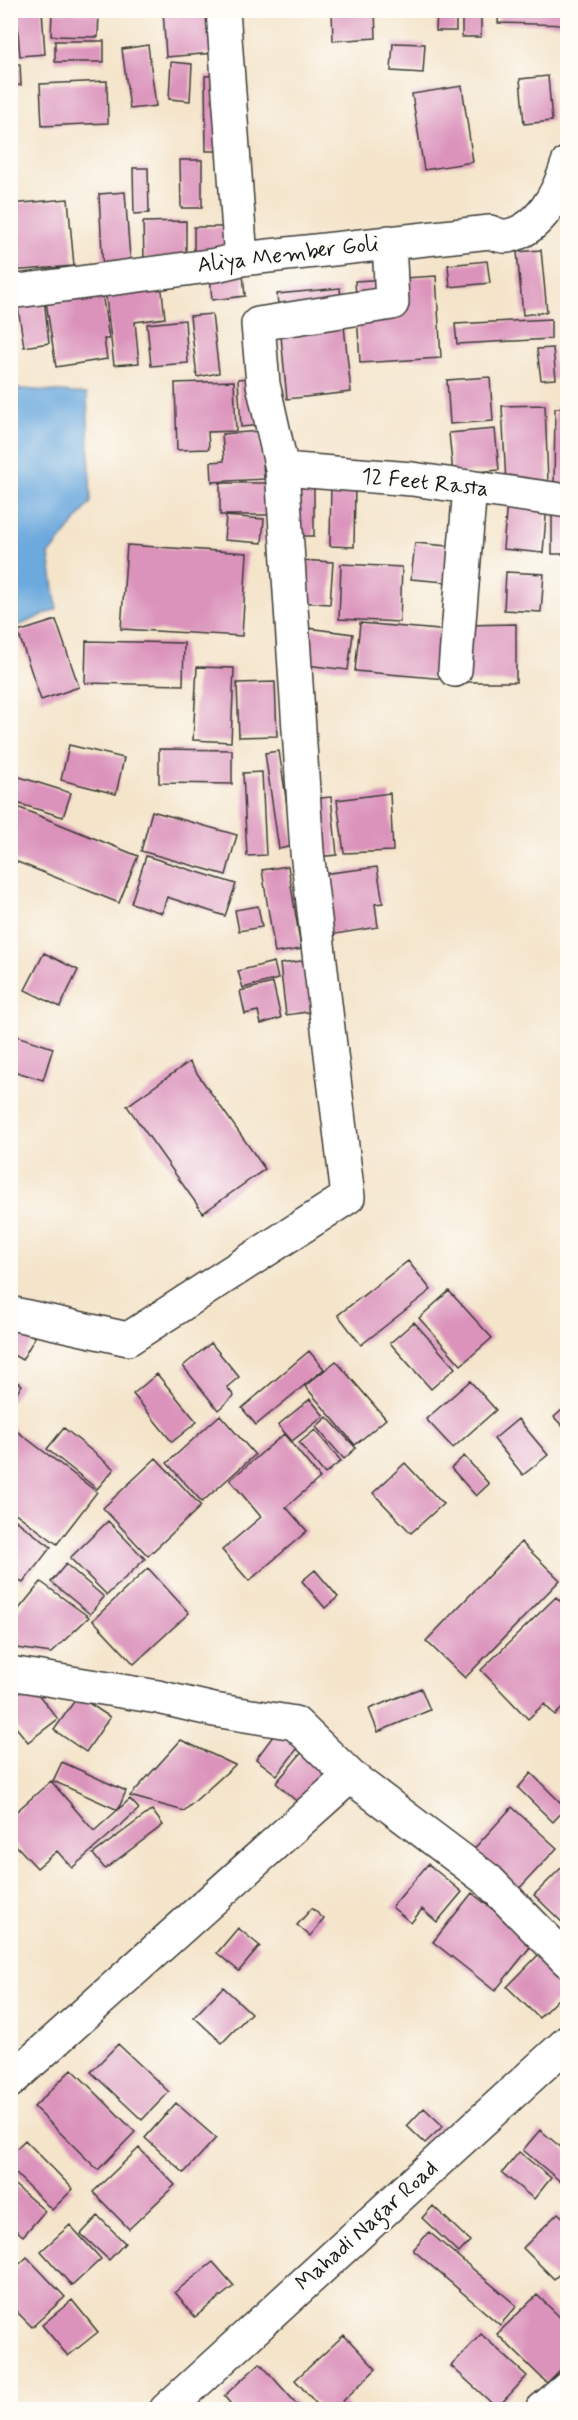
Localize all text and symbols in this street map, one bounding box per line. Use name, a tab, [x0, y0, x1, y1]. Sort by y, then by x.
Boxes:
street label: Aliya Member Goli	[196, 230, 380, 280]
street label: 12 Feet Rasta	[360, 462, 490, 504]
street label: Mahadi Nagar Road	[290, 2155, 446, 2300]

